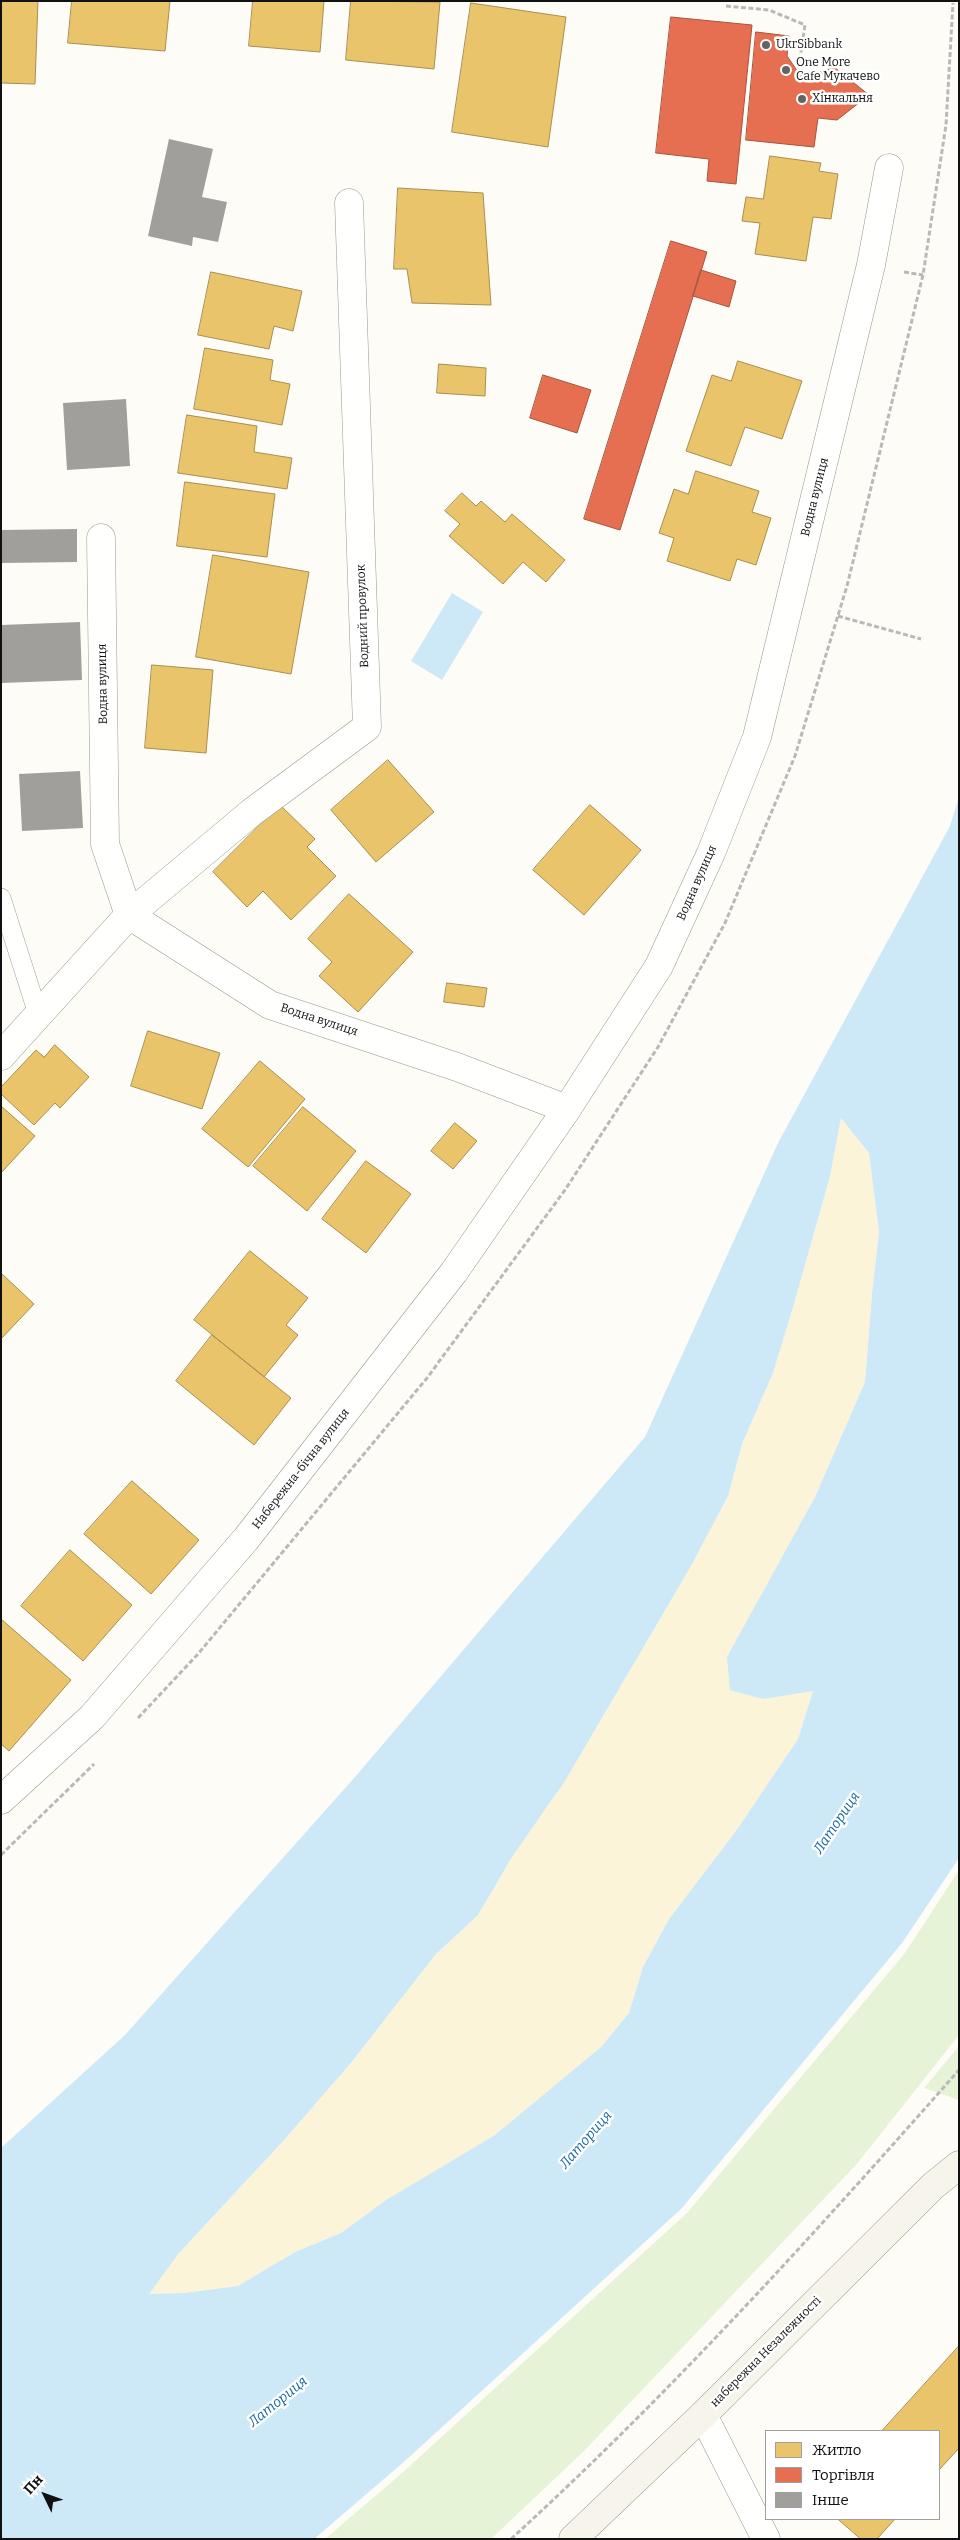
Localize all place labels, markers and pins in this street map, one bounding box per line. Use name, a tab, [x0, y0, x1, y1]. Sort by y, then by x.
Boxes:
place label: UkrSibbank	[776, 38, 842, 52]
marker: UkrSibbank	[760, 39, 772, 51]
place label: One More Cafe Мукачево	[796, 56, 880, 84]
marker: One More Cafe Мукачево	[780, 64, 792, 76]
place label: Хінкальня	[812, 92, 873, 106]
marker: Хінкальня	[796, 93, 808, 105]

